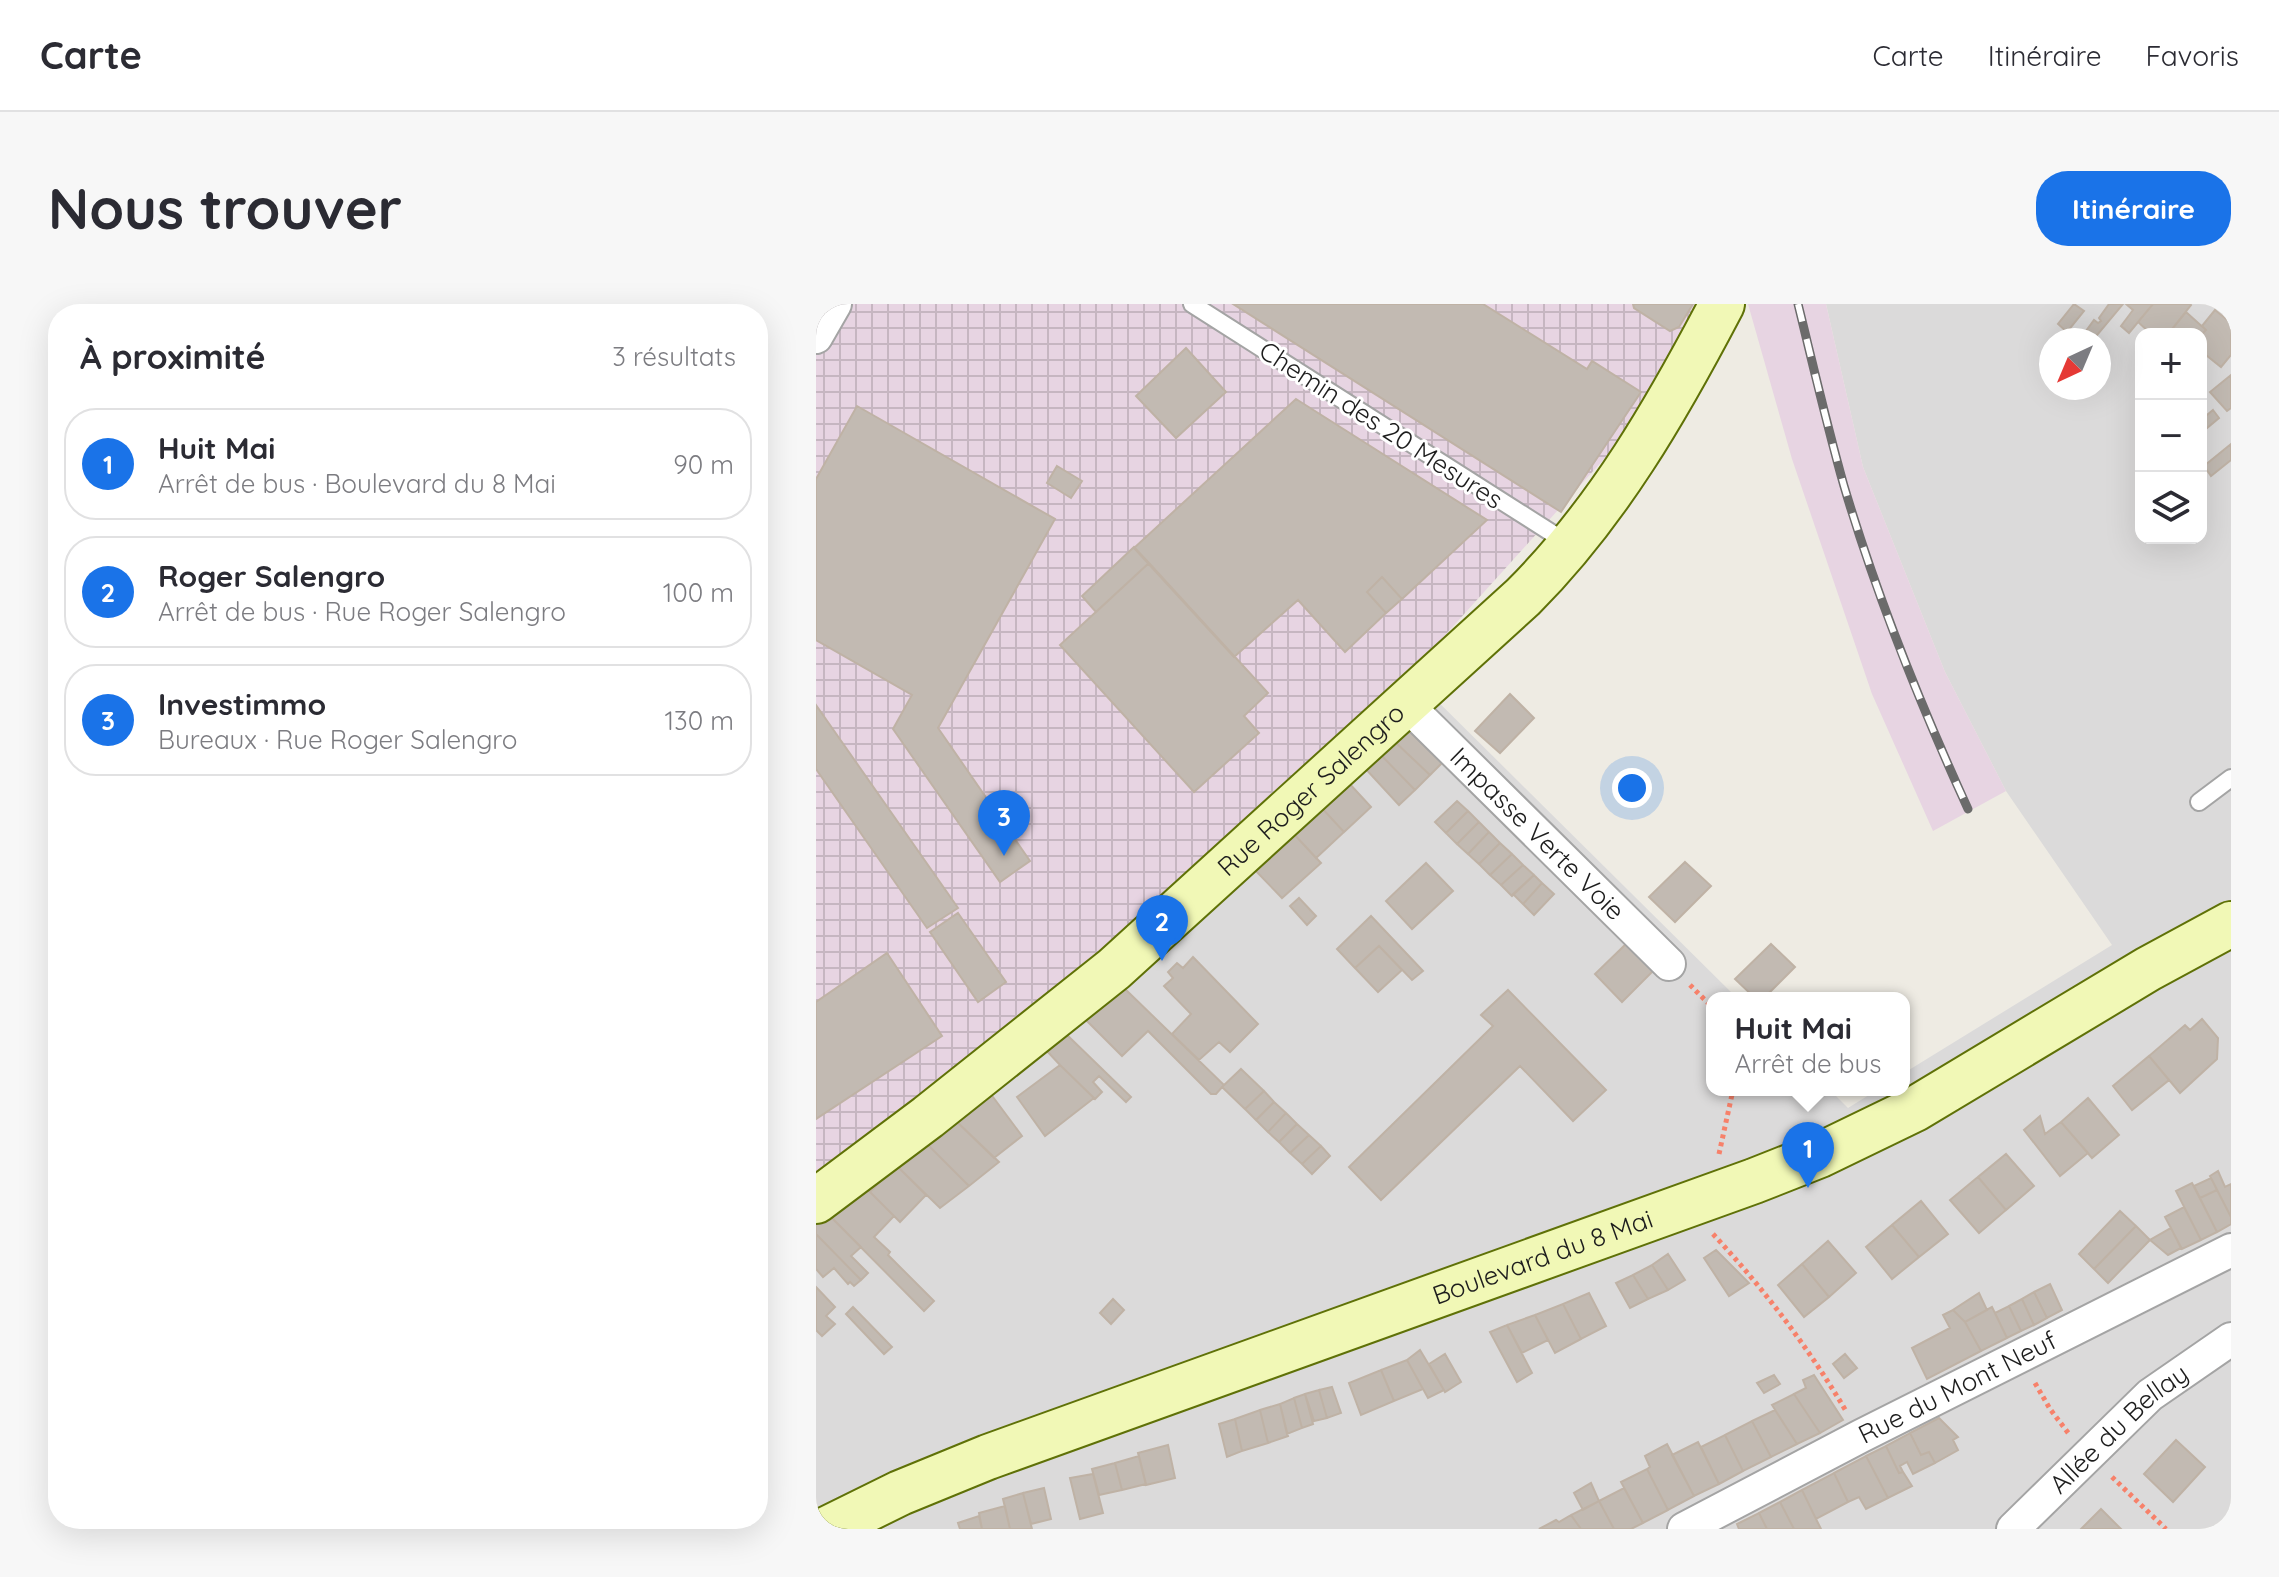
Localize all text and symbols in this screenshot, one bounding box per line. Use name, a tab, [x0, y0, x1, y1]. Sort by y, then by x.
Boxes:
text: Carte	[40, 31, 142, 79]
text: Carte	[1872, 38, 1944, 73]
text: Itinéraire	[1988, 38, 2102, 73]
text: Favoris	[2146, 38, 2239, 73]
button: Itinéraire	[2036, 171, 2231, 246]
text: Nous trouver	[48, 173, 402, 243]
north arrow	[2039, 328, 2111, 400]
map controls	[2135, 328, 2207, 544]
button: +	[2135, 328, 2207, 400]
street label: Chemin des 20 Mesures	[1253, 333, 1509, 516]
text: À proximité	[80, 335, 266, 378]
text: 3 résultats	[612, 340, 736, 373]
button: −	[2135, 400, 2207, 472]
text: Huit Mai	[158, 429, 275, 467]
text: 1	[103, 448, 113, 481]
text: 90 m	[673, 448, 734, 481]
text: Arrêt de bus · Boulevard du 8 Mai	[158, 467, 556, 500]
button: layers	[2135, 472, 2207, 544]
text: Roger Salengro	[158, 557, 385, 595]
text: 2	[101, 576, 115, 609]
text: 100 m	[663, 576, 734, 609]
text: Arrêt de bus · Rue Roger Salengro	[158, 595, 566, 628]
text: Investimmo	[158, 685, 326, 723]
street label: Rue Roger Salengro	[1210, 696, 1411, 883]
text: 3	[101, 704, 115, 737]
text: 130 m	[664, 704, 734, 737]
text: Bureaux · Rue Roger Salengro	[158, 723, 518, 756]
street label: Impasse Verte Voie	[1443, 740, 1632, 927]
your location	[1612, 768, 1652, 808]
pin: 3	[978, 790, 1030, 856]
pin: 2	[1136, 895, 1188, 961]
popup	[1706, 992, 1910, 1096]
text: Huit Mai	[1734, 1009, 1852, 1047]
text: Arrêt de bus	[1734, 1047, 1882, 1080]
pin: 1	[1782, 1122, 1834, 1188]
street label: Boulevard du 8 Mai	[1428, 1202, 1657, 1311]
street label: Rue du Mont Neuf	[1853, 1323, 2062, 1451]
street label: Allée du Bellay	[2042, 1357, 2194, 1500]

